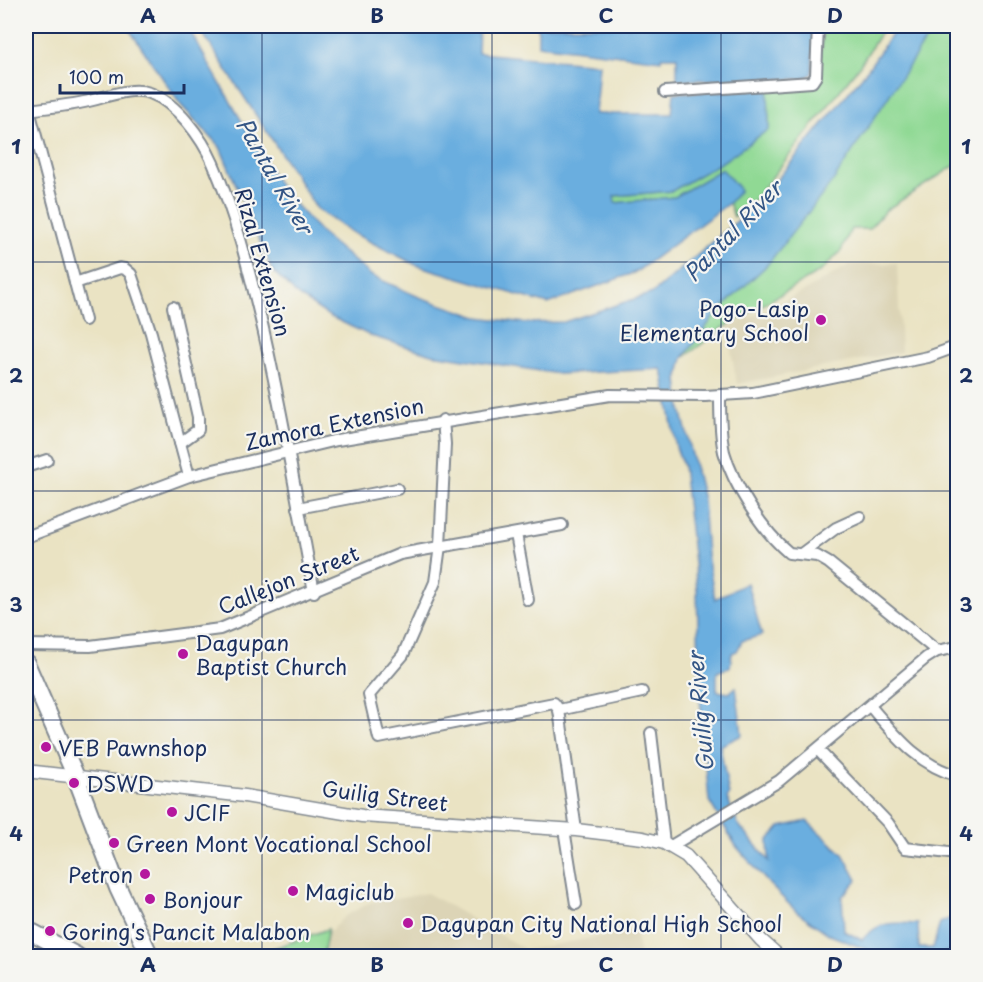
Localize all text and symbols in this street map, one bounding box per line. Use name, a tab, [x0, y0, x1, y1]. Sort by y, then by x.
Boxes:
text: A	[140, 0, 156, 30]
text: B	[370, 0, 384, 30]
text: C	[598, 0, 614, 30]
text: D	[827, 0, 843, 30]
scale bar	[60, 57, 184, 95]
text: 100 m	[69, 63, 124, 90]
water label: Pantal River	[229, 111, 324, 242]
text: 1	[11, 131, 21, 161]
text: 1	[961, 131, 971, 161]
water label: Pantal River	[675, 170, 791, 288]
street label: Rizal Extension	[228, 184, 300, 340]
place label: Pogo-Lasip Elementary School	[620, 292, 809, 348]
marker: Pogo-Lasip Elementary School	[814, 313, 828, 327]
text: 2	[9, 360, 23, 390]
text: 2	[959, 360, 973, 390]
street label: Zamora Extension	[241, 388, 427, 458]
street label: Callejon Street	[213, 536, 363, 622]
text: 3	[9, 589, 23, 619]
text: 3	[959, 589, 973, 619]
place label: Dagupan Baptist Church	[195, 626, 347, 682]
marker: Dagupan Baptist Church	[176, 647, 190, 661]
water label: Guilig River	[677, 648, 721, 773]
place label: VEB Pawnshop	[58, 731, 207, 763]
marker: VEB Pawnshop	[39, 740, 53, 754]
place label: DSWD	[86, 767, 154, 799]
street label: Guilig Street	[320, 771, 450, 819]
marker: DSWD	[67, 776, 81, 790]
place label: JCIF	[184, 796, 230, 828]
marker: JCIF	[165, 805, 179, 819]
text: 4	[9, 818, 23, 848]
text: 4	[959, 818, 973, 848]
place label: Green Mont Vocational School	[126, 827, 432, 859]
marker: Green Mont Vocational School	[107, 836, 121, 850]
place label: Petron	[68, 858, 133, 890]
marker: Petron	[138, 867, 152, 881]
place label: Magiclub	[305, 875, 394, 907]
place label: Bonjour	[162, 883, 243, 915]
marker: Magiclub	[286, 884, 300, 898]
marker: Bonjour	[143, 892, 157, 906]
place label: Dagupan City National High School	[420, 907, 782, 939]
place label: Goring's Pancit Malabon	[62, 915, 310, 947]
marker: Dagupan City National High School	[401, 916, 415, 930]
marker: Goring's Pancit Malabon	[43, 924, 57, 938]
text: A	[140, 949, 156, 979]
text: B	[370, 949, 384, 979]
text: C	[598, 949, 614, 979]
text: D	[827, 949, 843, 979]

